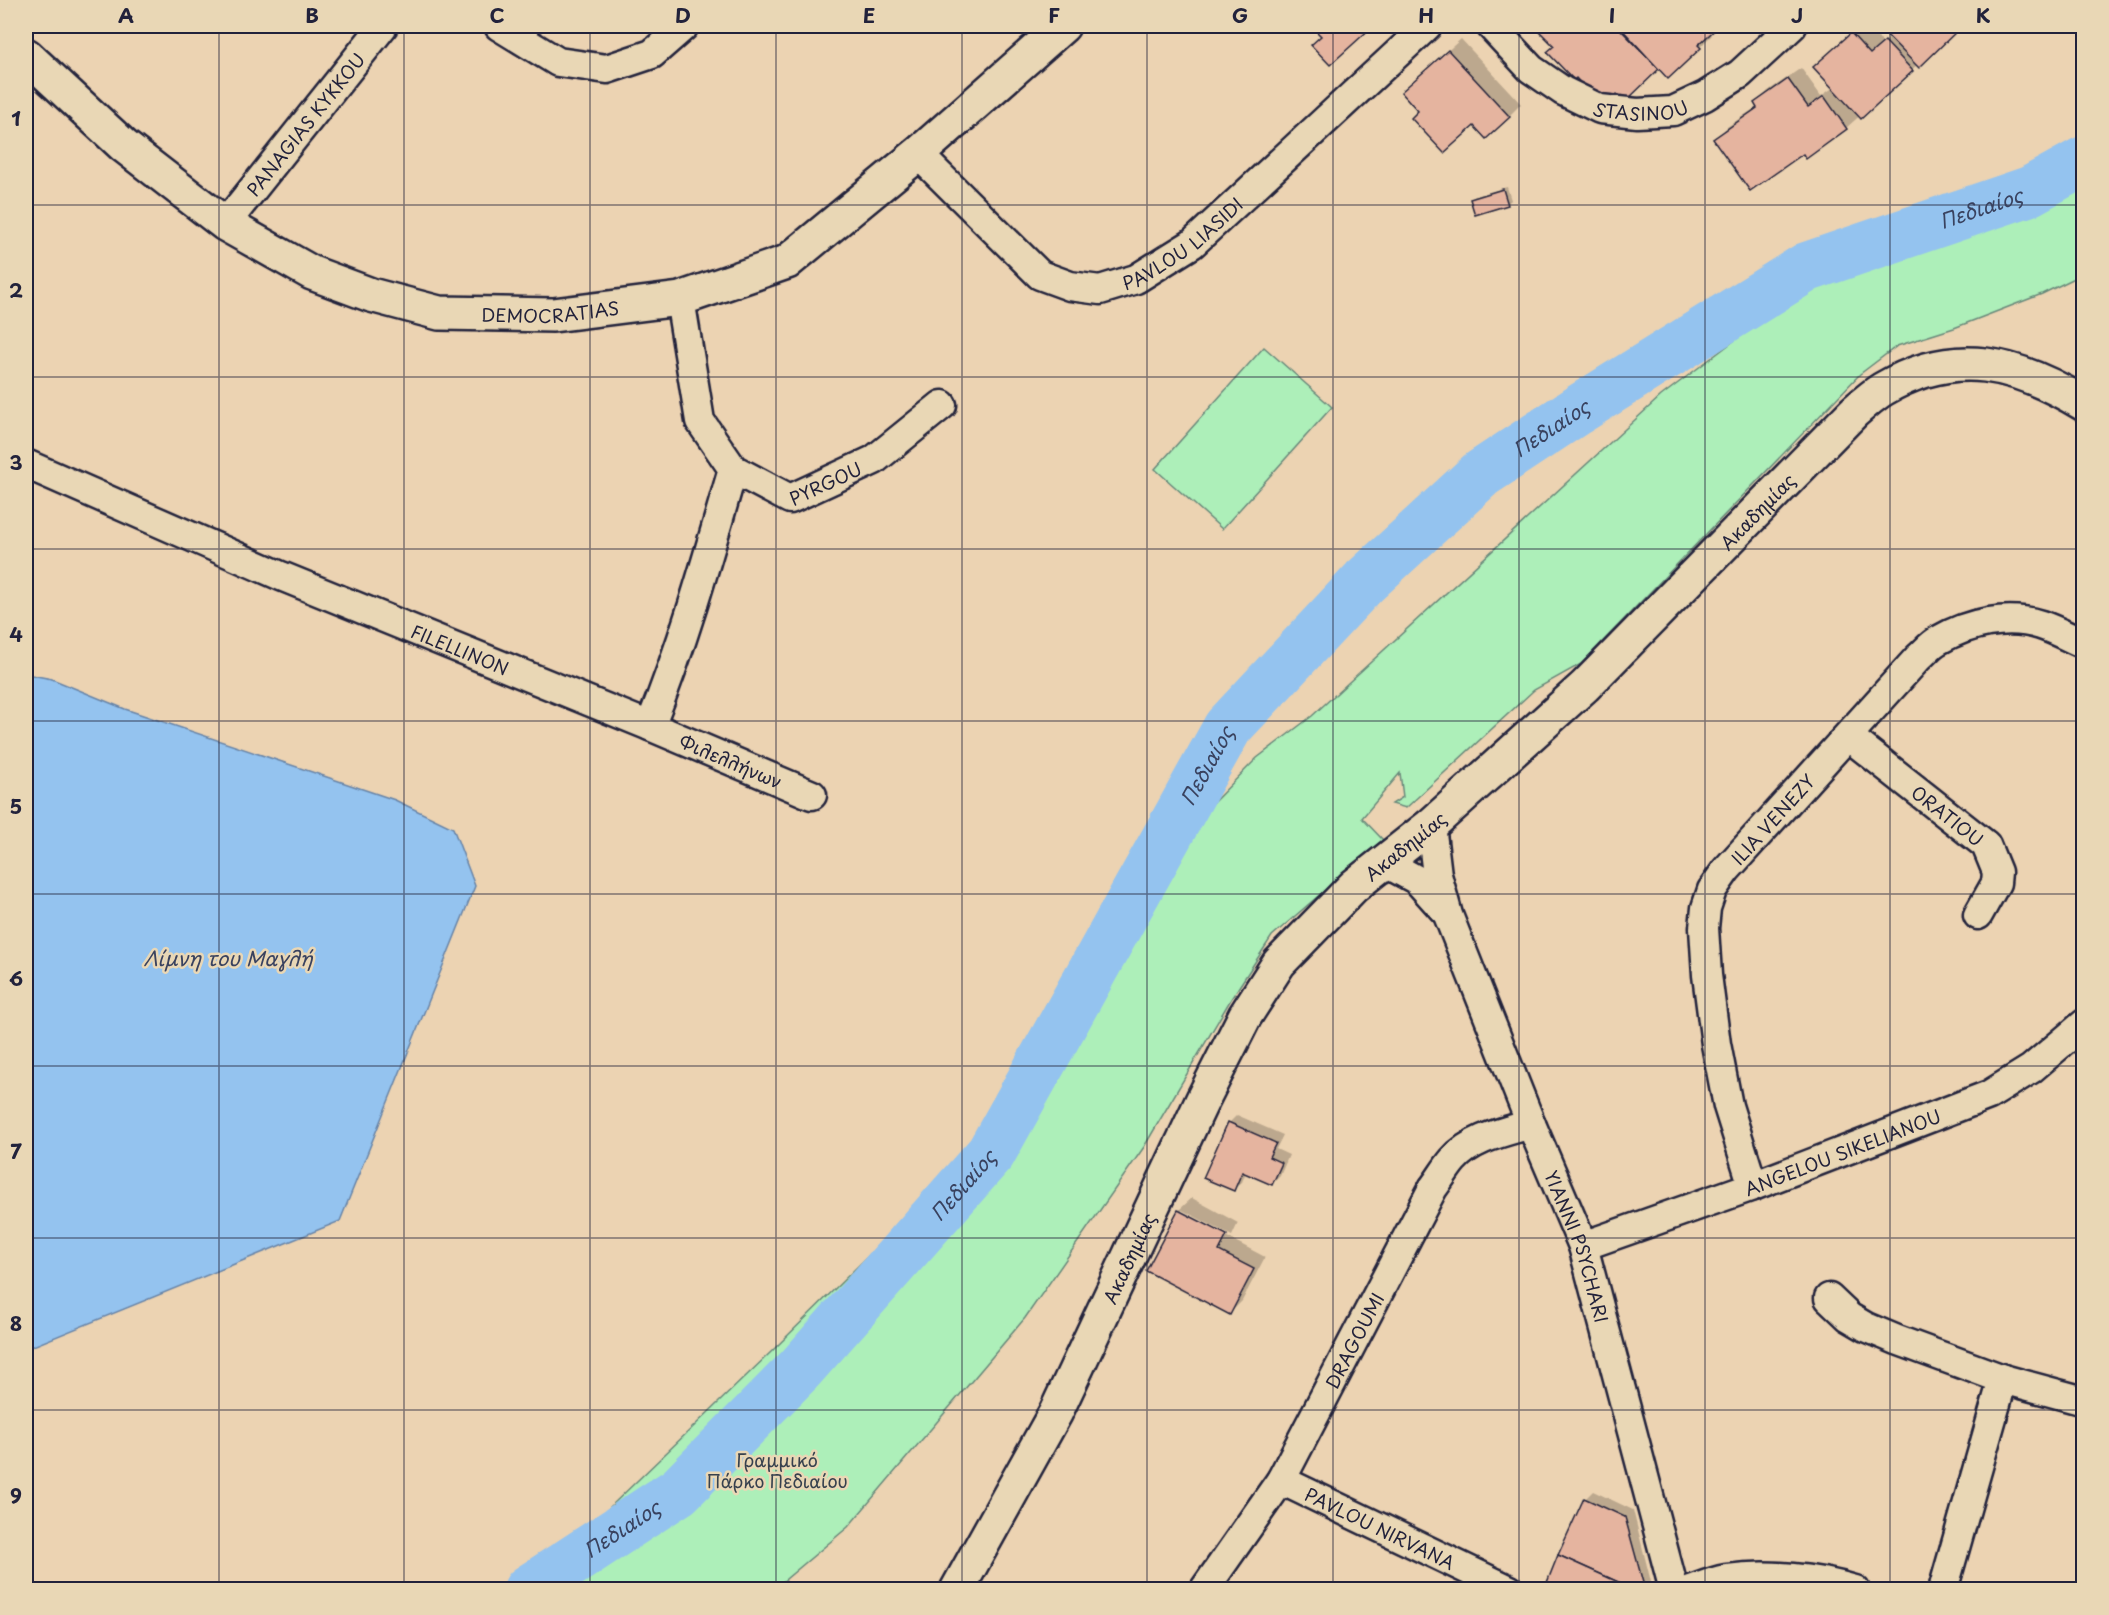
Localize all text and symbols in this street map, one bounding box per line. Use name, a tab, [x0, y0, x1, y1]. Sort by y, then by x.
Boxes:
text: A	[118, 0, 134, 30]
text: B	[305, 0, 319, 30]
text: C	[489, 0, 505, 30]
text: D	[675, 0, 691, 30]
text: E	[863, 0, 875, 30]
text: F	[1048, 0, 1060, 30]
text: G	[1232, 0, 1248, 30]
text: H	[1418, 0, 1434, 30]
text: I	[1609, 0, 1615, 30]
text: J	[1791, 0, 1803, 30]
text: K	[1976, 0, 1991, 30]
street label: PANAGIAS KYKKOU	[239, 46, 371, 202]
street label: STASINOU	[1589, 92, 1692, 127]
text: 1	[11, 103, 21, 133]
water label: Πεδιαίος	[1935, 179, 2028, 236]
street label: PAVLOU LIASIDI	[1119, 190, 1248, 296]
text: 2	[9, 275, 23, 305]
street label: DEMOCRATIAS	[481, 293, 621, 329]
water label: Πεδιαίος	[1507, 391, 1596, 464]
text: 3	[9, 447, 23, 477]
street label: PYRGOU	[785, 454, 866, 511]
street label: Ακαδημίας	[1713, 467, 1801, 555]
street label: FILELLINON	[407, 617, 513, 681]
text: 4	[9, 619, 23, 649]
water label: Πεδιαίος	[1172, 719, 1241, 811]
street label: Φιλελλήνων	[675, 727, 787, 794]
street label: ILIA VENEZY	[1724, 767, 1821, 870]
street label: ORATIOU	[1906, 778, 1990, 852]
text: 5	[10, 791, 22, 821]
street label: Ακαδημίας	[1358, 804, 1452, 887]
water label: Λίμνη του Μαγλή	[143, 943, 314, 973]
text: 6	[9, 963, 23, 993]
street label: ANGELOU SIKELIANOU	[1740, 1101, 1944, 1202]
text: 7	[10, 1136, 22, 1166]
water label: Πεδιαίος	[923, 1141, 1004, 1227]
street label: YIANNI PSYCHARI	[1539, 1166, 1616, 1326]
street label: Ακαδημίας	[1095, 1208, 1161, 1308]
street label: DRAGOUMI	[1318, 1287, 1390, 1393]
text: 8	[10, 1308, 22, 1338]
park label: Γραμμικό Πάρκο Πεδιαίου	[706, 1446, 848, 1494]
text: 9	[10, 1480, 22, 1510]
street label: PAVLOU NIRVANA	[1300, 1480, 1460, 1575]
water label: Πεδιαίος	[577, 1491, 667, 1565]

